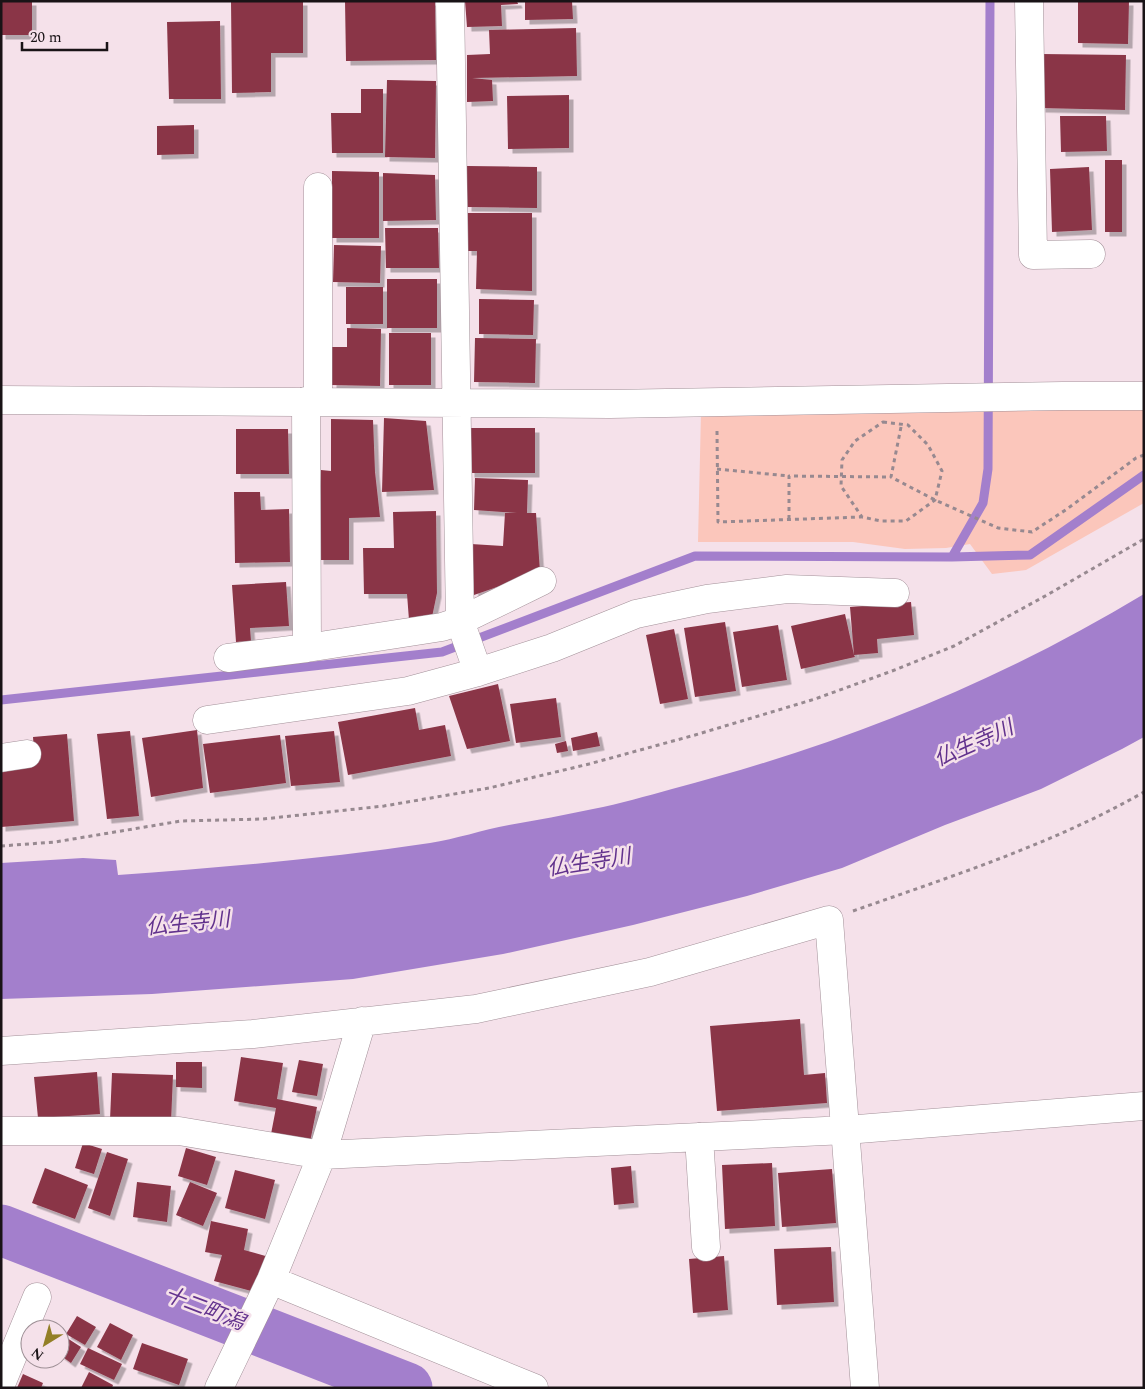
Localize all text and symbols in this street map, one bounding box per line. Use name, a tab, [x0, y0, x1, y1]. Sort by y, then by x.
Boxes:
scale bar	[22, 20, 108, 52]
text: 20 m	[30, 26, 62, 49]
water label: 仏生寺川	[929, 711, 1021, 776]
water label: 仏生寺川	[545, 840, 635, 885]
water label: 仏生寺川	[145, 903, 233, 944]
water label: 十二町潟	[159, 1279, 252, 1340]
north arrow	[20, 1319, 70, 1369]
text: N	[27, 1342, 48, 1366]

